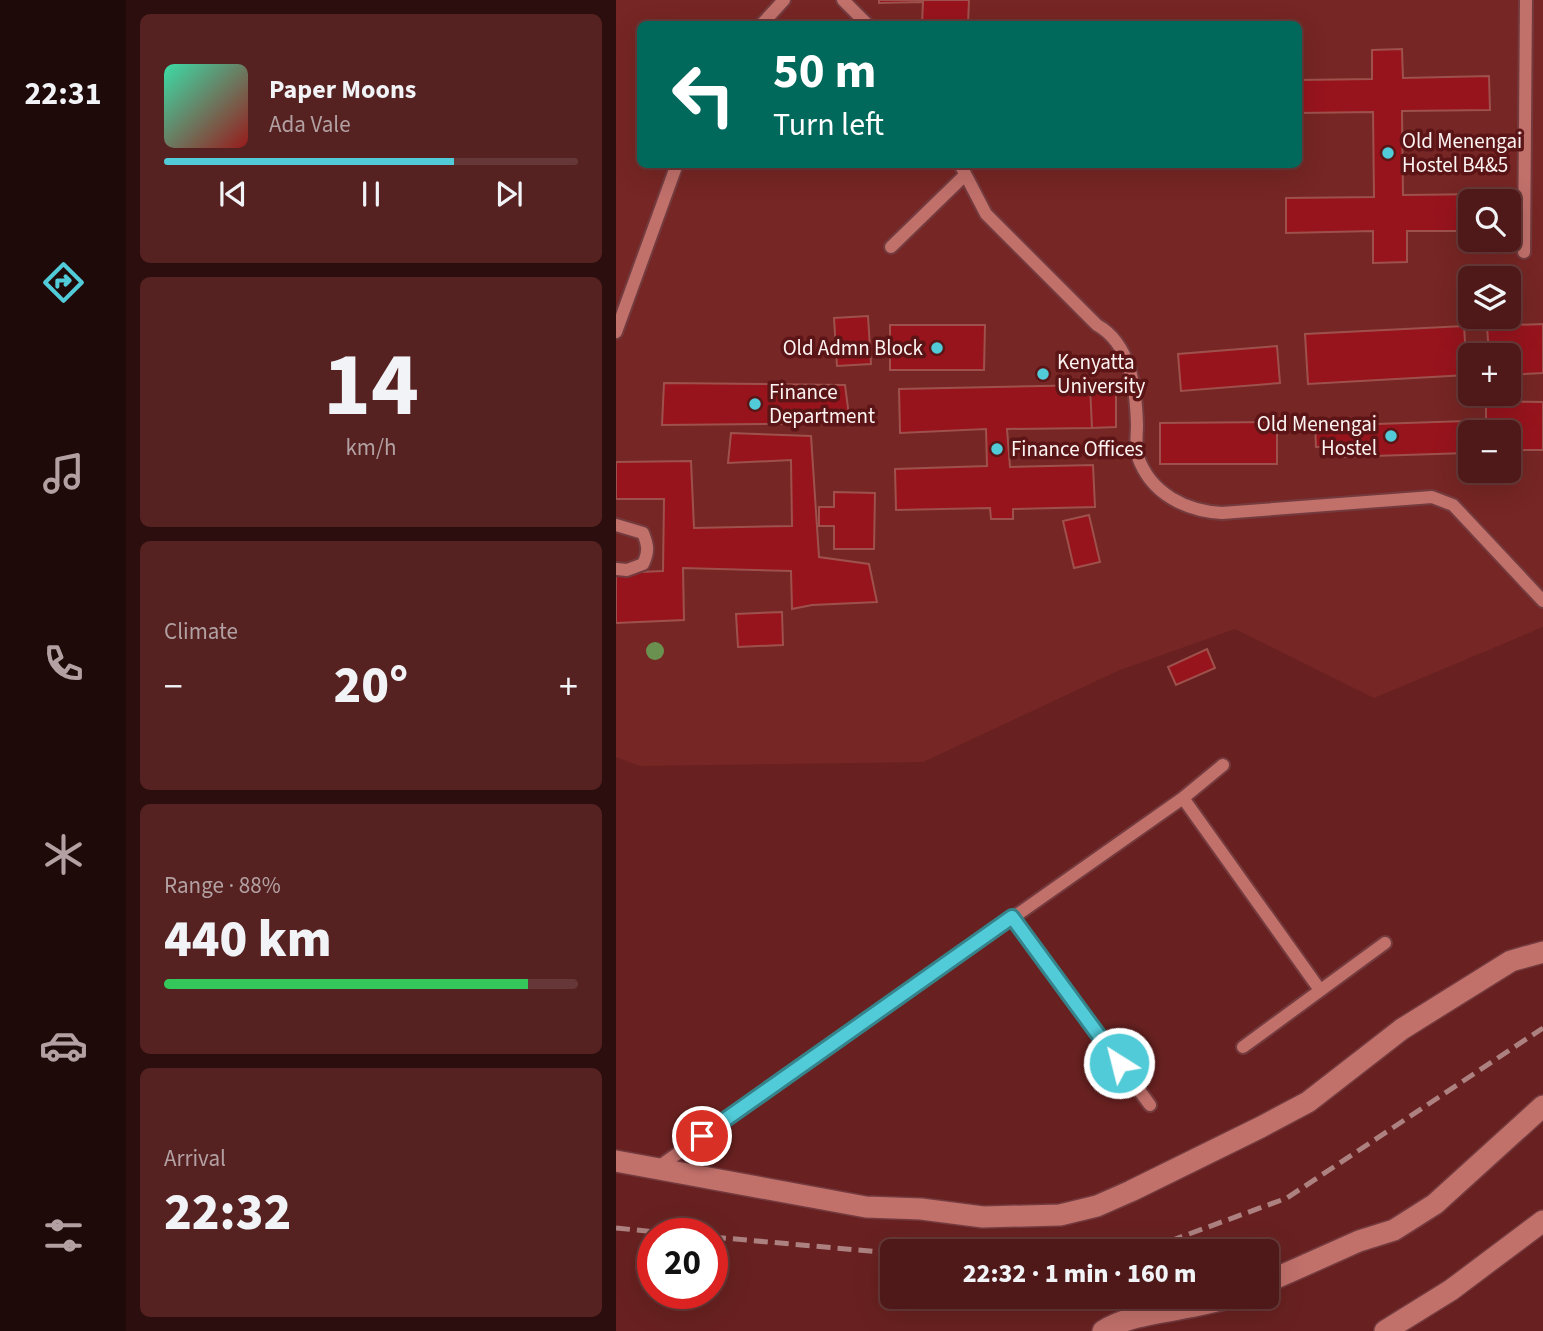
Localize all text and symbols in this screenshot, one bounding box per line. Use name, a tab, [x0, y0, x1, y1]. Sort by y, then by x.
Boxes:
text: 50 m	[773, 37, 877, 107]
icon: left	[658, 49, 749, 140]
text: 22:31	[24, 71, 102, 117]
text: Paper Moons	[269, 71, 416, 108]
text: Turn left	[773, 102, 884, 148]
text: Ada Vale	[269, 108, 351, 141]
place label: Old Menengai Hostel B4&5	[1402, 126, 1522, 180]
marker: Old Menengai Hostel B4&5	[1380, 145, 1396, 161]
icon: previous	[214, 175, 252, 213]
icon: pause	[352, 175, 390, 213]
icon: next	[490, 175, 528, 213]
map controls	[1458, 189, 1521, 483]
button: search	[1458, 189, 1521, 252]
icon: directions	[39, 258, 88, 307]
button: layers	[1458, 266, 1521, 329]
text: 14	[323, 321, 419, 450]
place label: Old Admn Block	[783, 333, 924, 363]
marker: Old Admn Block	[929, 340, 945, 356]
button: +	[1458, 343, 1521, 406]
place label: Kenyatta University	[1057, 347, 1146, 401]
marker: Kenyatta University	[1035, 366, 1051, 382]
place label: Finance Department	[769, 377, 875, 431]
marker: Finance Department	[747, 396, 763, 412]
place label: Old Menengai Hostel	[1257, 409, 1377, 463]
button: −	[1458, 420, 1521, 483]
marker: Old Menengai Hostel	[1383, 428, 1399, 444]
text: km/h	[345, 431, 397, 464]
place label: Finance Offices	[1011, 434, 1144, 464]
marker: Finance Offices	[989, 441, 1005, 457]
icon: music	[39, 449, 88, 498]
text: Climate	[164, 615, 238, 648]
icon: phone	[39, 639, 88, 688]
text: 20°	[334, 649, 408, 723]
text: −	[164, 660, 183, 714]
text: +	[559, 660, 578, 714]
icon: climate	[39, 830, 88, 879]
text: Range · 88%	[164, 869, 281, 902]
text: 440 km	[164, 903, 332, 977]
icon: car	[39, 1021, 88, 1070]
position arrow	[1082, 1026, 1156, 1100]
pin	[672, 1106, 732, 1166]
icon: arrive	[683, 1117, 721, 1155]
text: Arrival	[164, 1142, 226, 1175]
text: 22:32	[164, 1176, 291, 1250]
icon: filters	[39, 1211, 88, 1260]
speed limit sign: 20	[637, 1218, 728, 1309]
text: 22:32 · 1 min · 160 m	[963, 1255, 1196, 1292]

